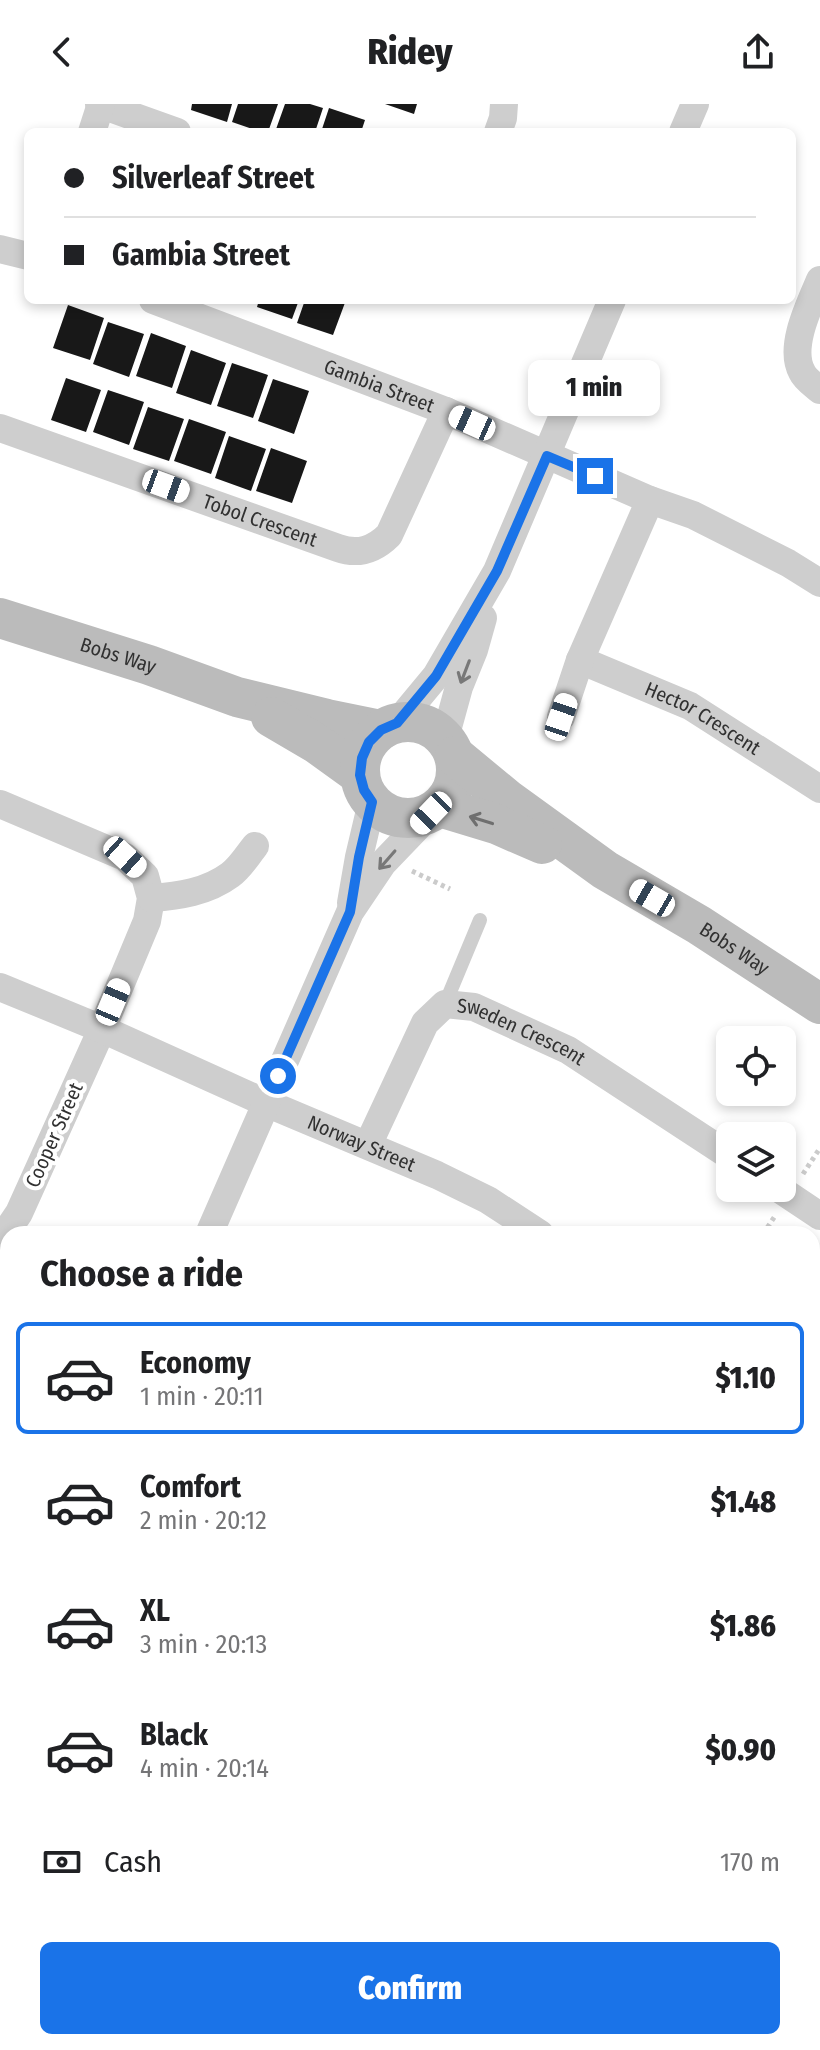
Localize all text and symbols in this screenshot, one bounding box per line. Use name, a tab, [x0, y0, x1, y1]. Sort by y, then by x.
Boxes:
icon: back	[40, 30, 84, 74]
text: Ridey	[368, 30, 452, 74]
icon: share	[736, 30, 780, 74]
text: Silverleaf Street	[112, 160, 315, 196]
text: Gambia Street	[112, 237, 290, 273]
street label: Gambia Street	[321, 354, 438, 418]
callout: 1 min	[529, 360, 661, 416]
text: 1 min	[566, 372, 622, 403]
car	[445, 402, 499, 444]
route end	[577, 458, 613, 494]
car	[139, 467, 193, 505]
street label: Tobol Crescent	[200, 489, 321, 552]
street label: Bobs Way	[77, 632, 160, 679]
one-way arrow	[457, 659, 471, 684]
street label: Hector Crescent	[641, 677, 765, 760]
car	[542, 690, 580, 744]
car	[406, 787, 456, 839]
one-way arrow	[468, 812, 494, 827]
car	[99, 832, 151, 882]
one-way arrow	[378, 849, 396, 869]
car	[625, 876, 679, 920]
street label: Bobs Way	[695, 917, 774, 980]
car	[93, 975, 133, 1029]
street label: Sweden Crescent	[456, 993, 590, 1070]
map controls	[716, 1026, 796, 1202]
button: locate	[716, 1026, 796, 1106]
route start	[260, 1058, 296, 1094]
street label: Cooper Street	[20, 1078, 88, 1191]
street label: Norway Street	[304, 1110, 420, 1177]
button: layers	[716, 1122, 796, 1202]
text: Choose a ride	[40, 1252, 243, 1296]
icon: car	[44, 1342, 116, 1414]
text: Economy	[140, 1345, 251, 1381]
text: $1.10	[715, 1360, 776, 1396]
text: 1 min · 20:11	[140, 1381, 264, 1412]
icon: car	[44, 1466, 116, 1538]
text: Comfort	[140, 1469, 241, 1505]
text: $1.48	[711, 1484, 776, 1520]
text: 2 min · 20:12	[140, 1505, 267, 1536]
icon: car	[44, 1590, 116, 1662]
text: XL	[140, 1593, 170, 1629]
text: $1.86	[710, 1608, 776, 1644]
text: 3 min · 20:13	[140, 1629, 267, 1660]
icon: car	[44, 1714, 116, 1786]
text: Black	[140, 1717, 208, 1753]
text: $0.90	[706, 1732, 776, 1768]
text: 4 min · 20:14	[140, 1753, 269, 1784]
icon: cash	[40, 1840, 84, 1884]
text: Cash	[104, 1844, 162, 1880]
text: 170 m	[720, 1847, 780, 1878]
button: Confirm	[40, 1942, 780, 2034]

